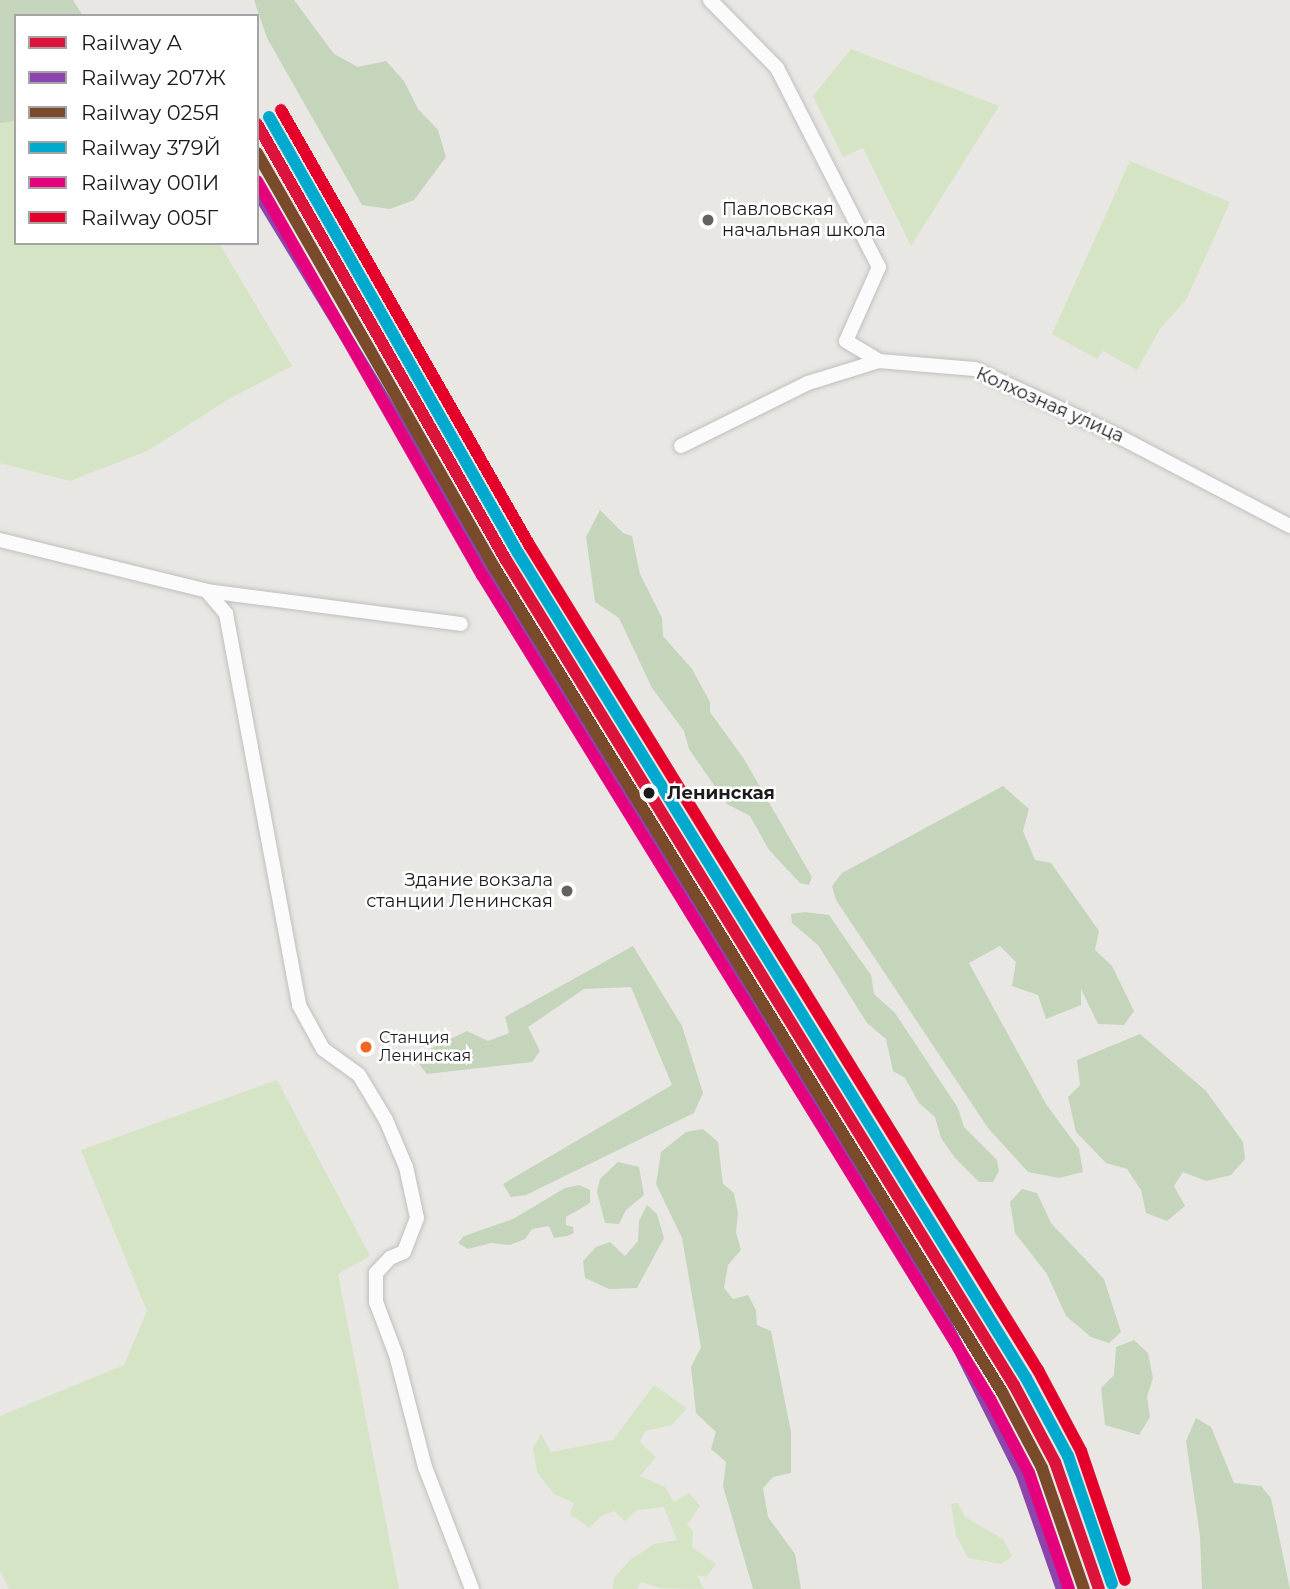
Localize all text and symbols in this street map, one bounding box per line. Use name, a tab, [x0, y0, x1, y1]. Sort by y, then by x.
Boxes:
legend	[14, 14, 259, 245]
text: Railway A	[81, 30, 182, 55]
text: Railway 207Ж	[81, 65, 226, 90]
text: Railway 025Я	[81, 100, 220, 125]
text: Railway 379Й	[81, 135, 221, 160]
text: Railway 001И	[81, 170, 219, 195]
place label: Павловская начальная школа	[722, 199, 886, 242]
text: Railway 005Г	[81, 205, 218, 230]
marker: Павловская начальная школа	[700, 212, 716, 228]
street label: Колхозная улица	[973, 363, 1127, 447]
marker: Ленинская	[637, 781, 661, 805]
place label: Ленинская	[667, 782, 775, 804]
place label: Здание вокзала станции Ленинская	[366, 870, 553, 912]
marker: Здание вокзала станции Ленинская	[559, 883, 575, 899]
place label: Станция Ленинская	[379, 1028, 471, 1066]
marker: Станция Ленинская	[359, 1040, 373, 1054]

